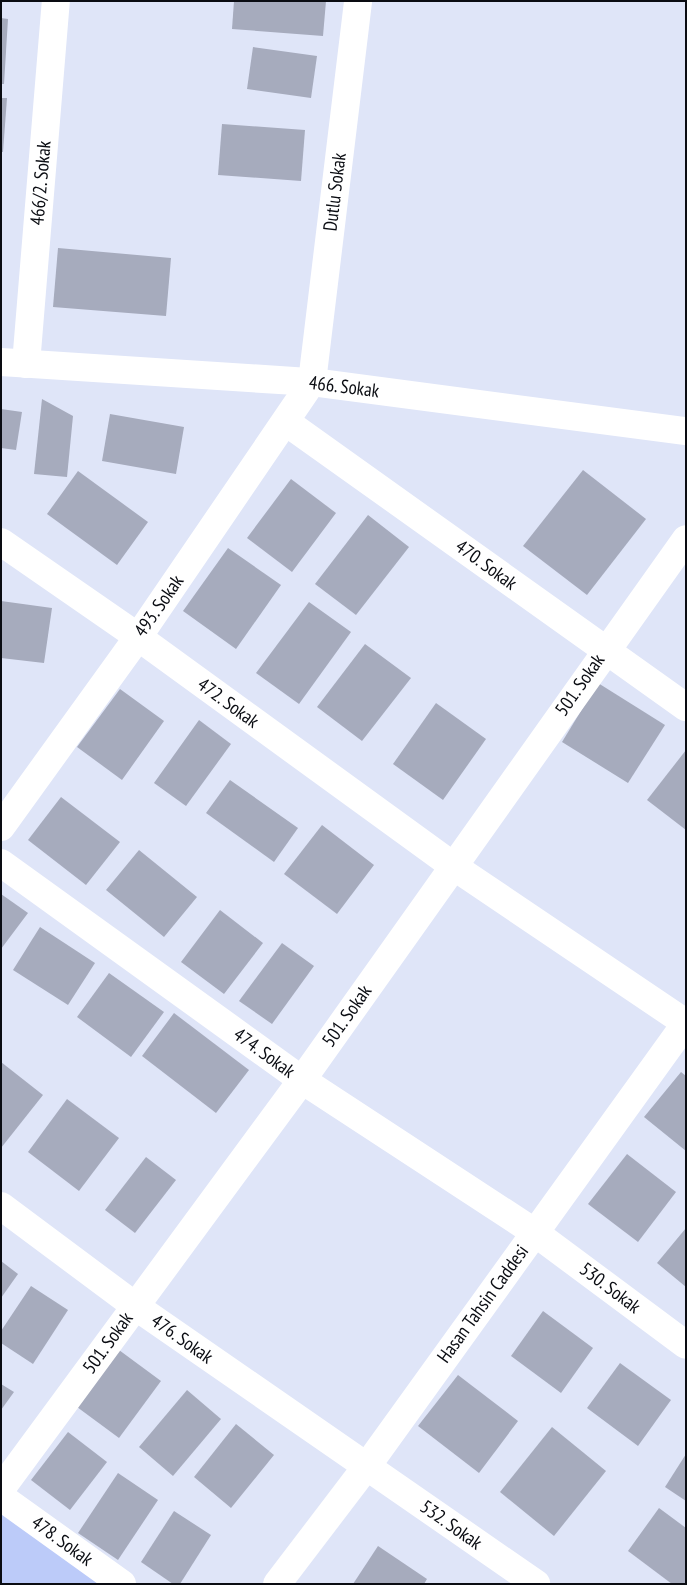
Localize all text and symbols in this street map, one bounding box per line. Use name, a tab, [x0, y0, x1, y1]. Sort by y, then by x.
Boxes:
street label: 466/2. Sokak	[26, 139, 56, 227]
street label: Dutlu Sokak	[319, 151, 351, 233]
street label: 466. Sokak	[307, 371, 381, 403]
street label: 470. Sokak	[450, 535, 522, 595]
street label: 493. Sokak	[129, 570, 189, 642]
street label: 501. Sokak	[550, 649, 610, 721]
street label: 472. Sokak	[192, 673, 264, 733]
street label: 501. Sokak	[317, 980, 377, 1052]
street label: 474. Sokak	[228, 1023, 300, 1083]
street label: Hasan Tahsin Caddesi	[432, 1240, 534, 1368]
street label: 530. Sokak	[574, 1257, 646, 1319]
street label: 501. Sokak	[78, 1307, 138, 1379]
street label: 476. Sokak	[146, 1309, 218, 1369]
street label: 532. Sokak	[415, 1495, 487, 1555]
street label: 478. Sokak	[26, 1511, 98, 1571]

